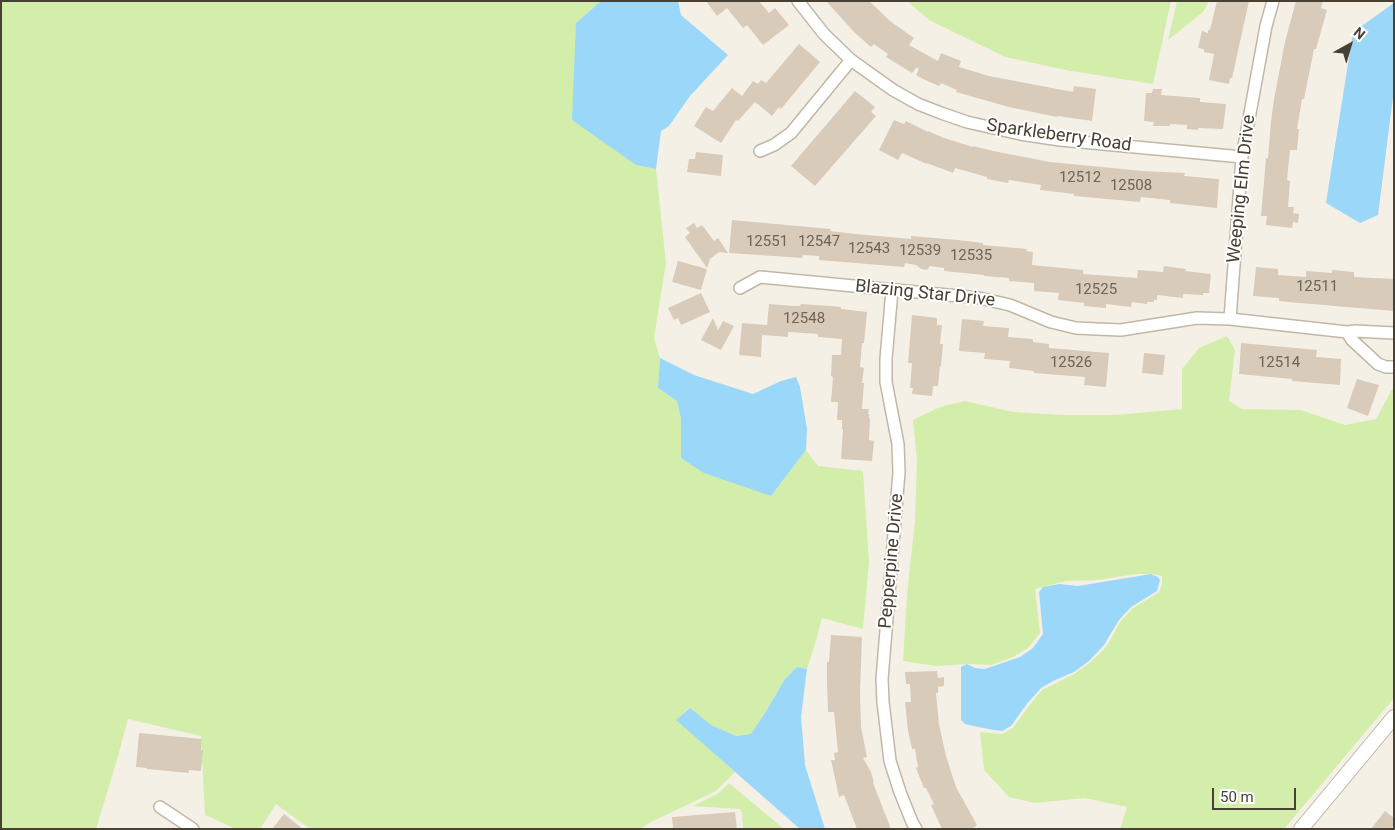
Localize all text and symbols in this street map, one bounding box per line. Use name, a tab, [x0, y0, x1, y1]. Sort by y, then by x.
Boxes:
north arrow	[1325, 20, 1375, 70]
text: N	[1351, 24, 1368, 43]
street label: Weeping Elm Drive	[1223, 114, 1261, 264]
street label: Sparkleberry Road	[985, 115, 1133, 157]
house number: 12512	[1059, 169, 1101, 187]
house number: 12508	[1110, 177, 1152, 195]
house number: 12551	[746, 233, 788, 251]
house number: 12547	[798, 233, 840, 251]
house number: 12543	[848, 240, 890, 258]
house number: 12539	[899, 242, 941, 260]
house number: 12535	[950, 247, 992, 265]
street label: Blazing Star Drive	[854, 276, 996, 312]
house number: 12511	[1296, 278, 1338, 296]
house number: 12525	[1075, 281, 1117, 299]
house number: 12548	[783, 310, 825, 328]
house number: 12526	[1050, 354, 1092, 372]
house number: 12514	[1258, 354, 1300, 372]
street label: Pepperpine Drive	[875, 493, 909, 629]
scale bar	[1215, 778, 1299, 810]
text: 50 m	[1220, 788, 1254, 806]

